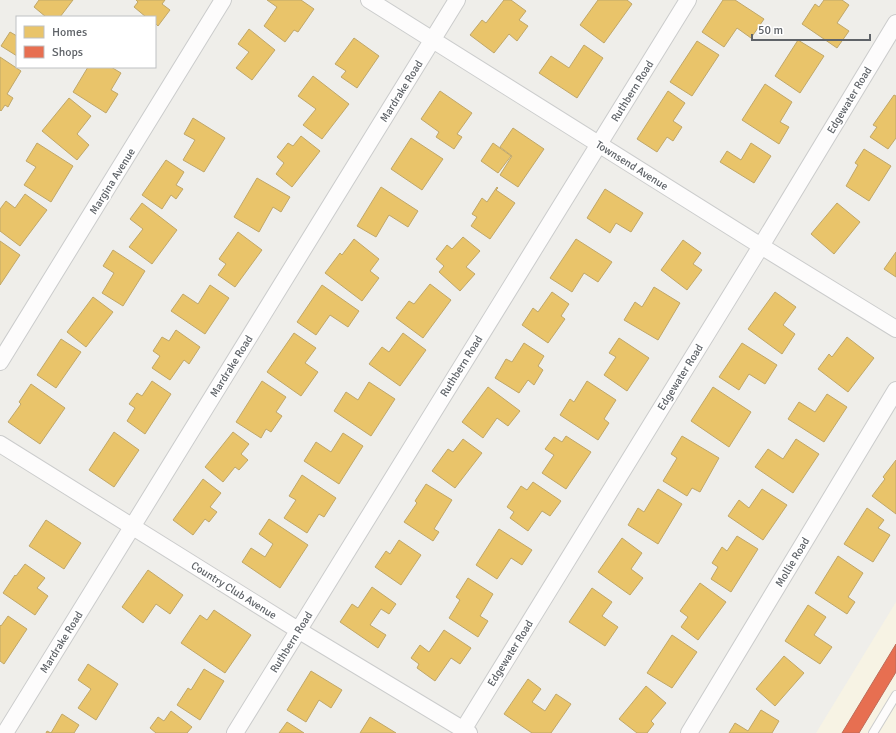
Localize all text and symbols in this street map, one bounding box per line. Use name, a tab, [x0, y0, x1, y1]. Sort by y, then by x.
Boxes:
legend	[16, 16, 156, 68]
scale bar	[752, 16, 870, 42]
text: 50 m	[758, 23, 783, 38]
text: Homes	[52, 25, 87, 40]
text: Shops	[52, 45, 83, 60]
street label: Mardrake Road	[377, 58, 426, 125]
street label: Ruthbern Road	[608, 58, 656, 124]
street label: Edgewater Road	[824, 64, 875, 136]
street label: Townsend Avenue	[593, 138, 670, 193]
street label: Margina Avenue	[87, 146, 138, 217]
street label: Mardrake Road	[207, 333, 256, 400]
street label: Ruthbern Road	[437, 333, 485, 399]
street label: Edgewater Road	[655, 342, 706, 413]
street label: Mollie Road	[773, 535, 812, 589]
street label: Country Club Avenue	[189, 559, 279, 622]
street label: Mardrake Road	[37, 609, 86, 676]
street label: Ruthbern Road	[267, 609, 315, 675]
street label: Edgewater Road	[485, 618, 536, 689]

